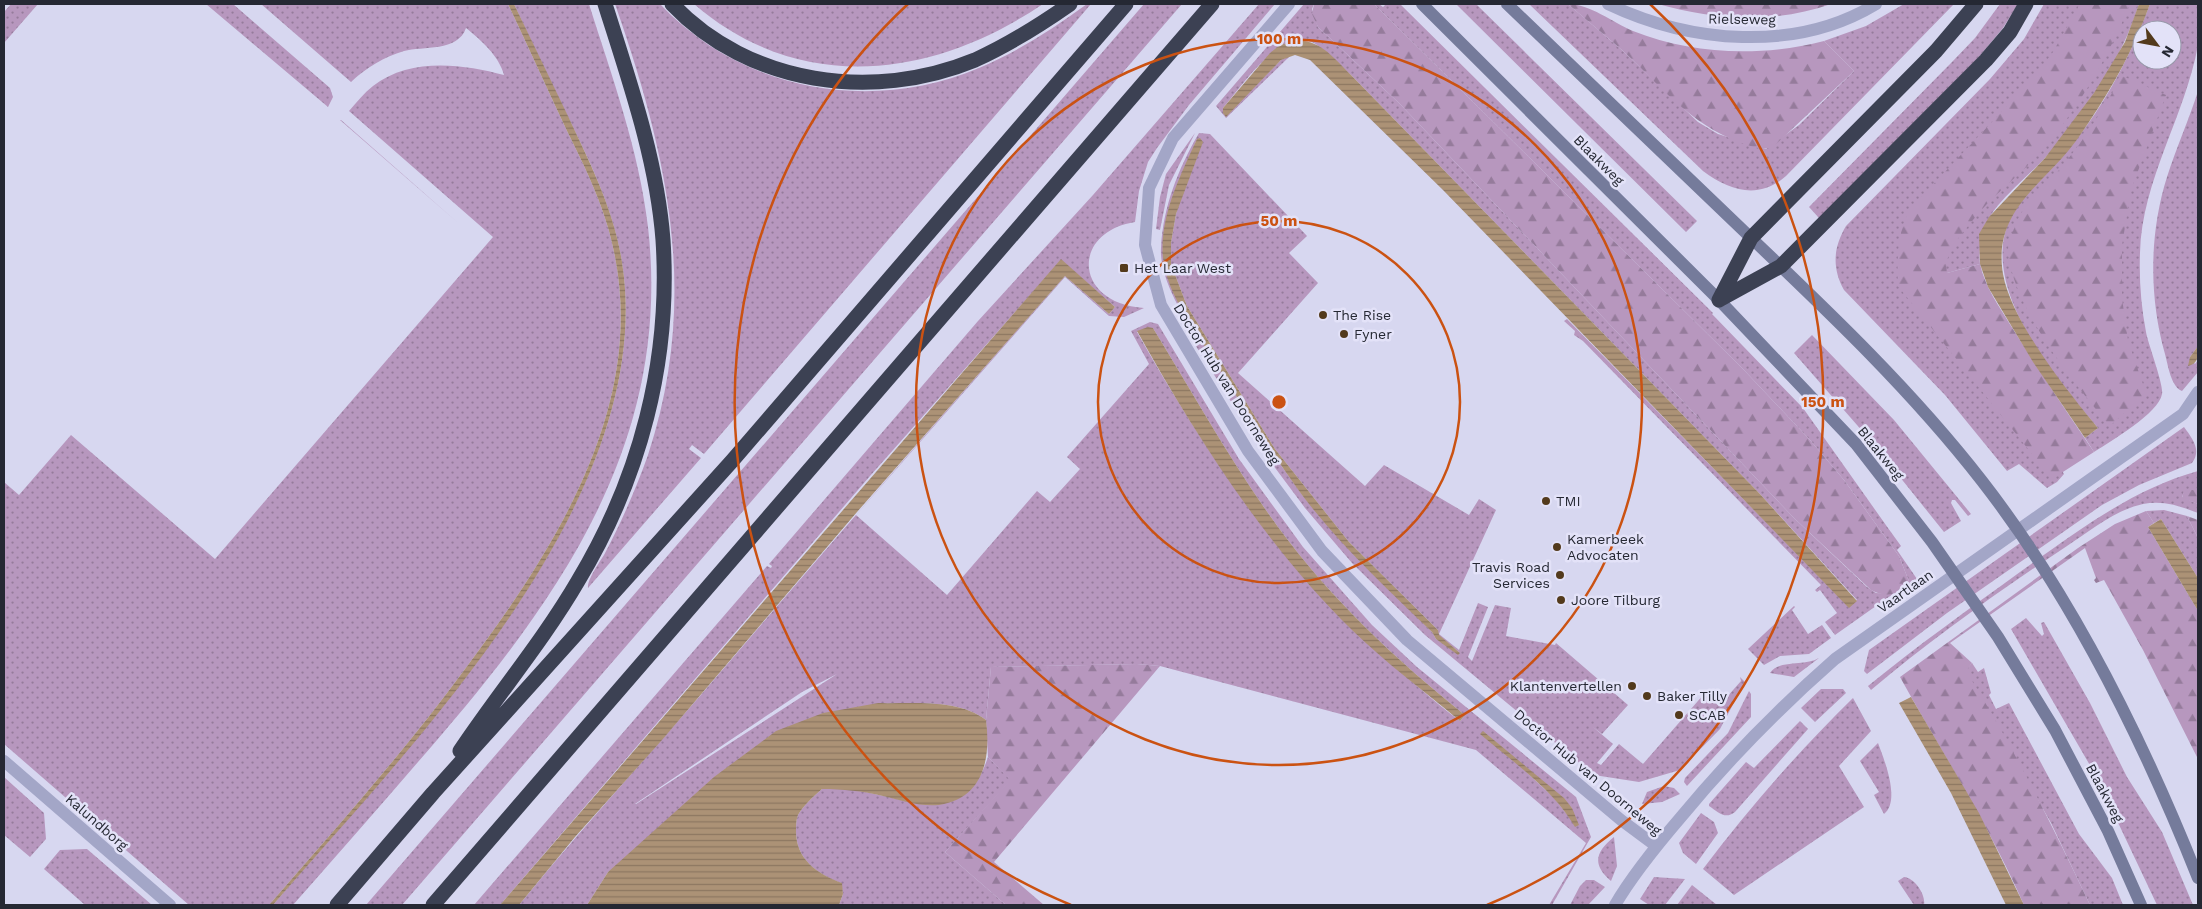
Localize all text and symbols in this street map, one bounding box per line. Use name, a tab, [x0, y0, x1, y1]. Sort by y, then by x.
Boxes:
street label: Rielseweg	[1708, 10, 1776, 28]
north arrow	[2132, 20, 2182, 70]
text: 100 m	[1257, 30, 1301, 48]
text: N	[2158, 43, 2178, 61]
street label: Blaakweg	[1571, 132, 1628, 189]
text: 50 m	[1261, 212, 1297, 230]
place label: Het Laar West	[1134, 260, 1231, 276]
marker: Het Laar West	[1118, 262, 1130, 274]
street label: Doctor Hub van Doorneweg	[1171, 300, 1284, 468]
place label: The Rise	[1333, 307, 1391, 323]
marker: The Rise	[1317, 309, 1329, 321]
place label: Fyner	[1354, 326, 1392, 342]
marker: Fyner	[1338, 328, 1350, 340]
centre of rings	[1270, 393, 1288, 411]
text: 150 m	[1801, 393, 1845, 411]
street label: Blaakweg	[1855, 423, 1908, 483]
place label: TMI	[1556, 493, 1581, 509]
marker: TMI	[1540, 495, 1552, 507]
place label: Kamerbeek Advocaten	[1567, 531, 1644, 563]
marker: Kamerbeek Advocaten	[1551, 541, 1563, 553]
place label: Travis Road Services	[1472, 559, 1550, 591]
street label: Vaartlaan	[1874, 566, 1936, 616]
marker: Travis Road Services	[1554, 569, 1566, 581]
place label: Joore Tilburg	[1571, 592, 1661, 608]
marker: Joore Tilburg	[1555, 594, 1567, 606]
place label: Klantenvertellen	[1510, 678, 1622, 694]
marker: Klantenvertellen	[1626, 680, 1638, 692]
place label: Baker Tilly	[1657, 688, 1728, 704]
marker: Baker Tilly	[1641, 690, 1653, 702]
street label: Doctor Hub van Doorneweg	[1511, 706, 1665, 839]
place label: SCAB	[1689, 707, 1726, 723]
marker: SCAB	[1673, 709, 1685, 721]
street label: Blaakweg	[2083, 761, 2127, 826]
street label: Kalundborg	[63, 791, 132, 854]

